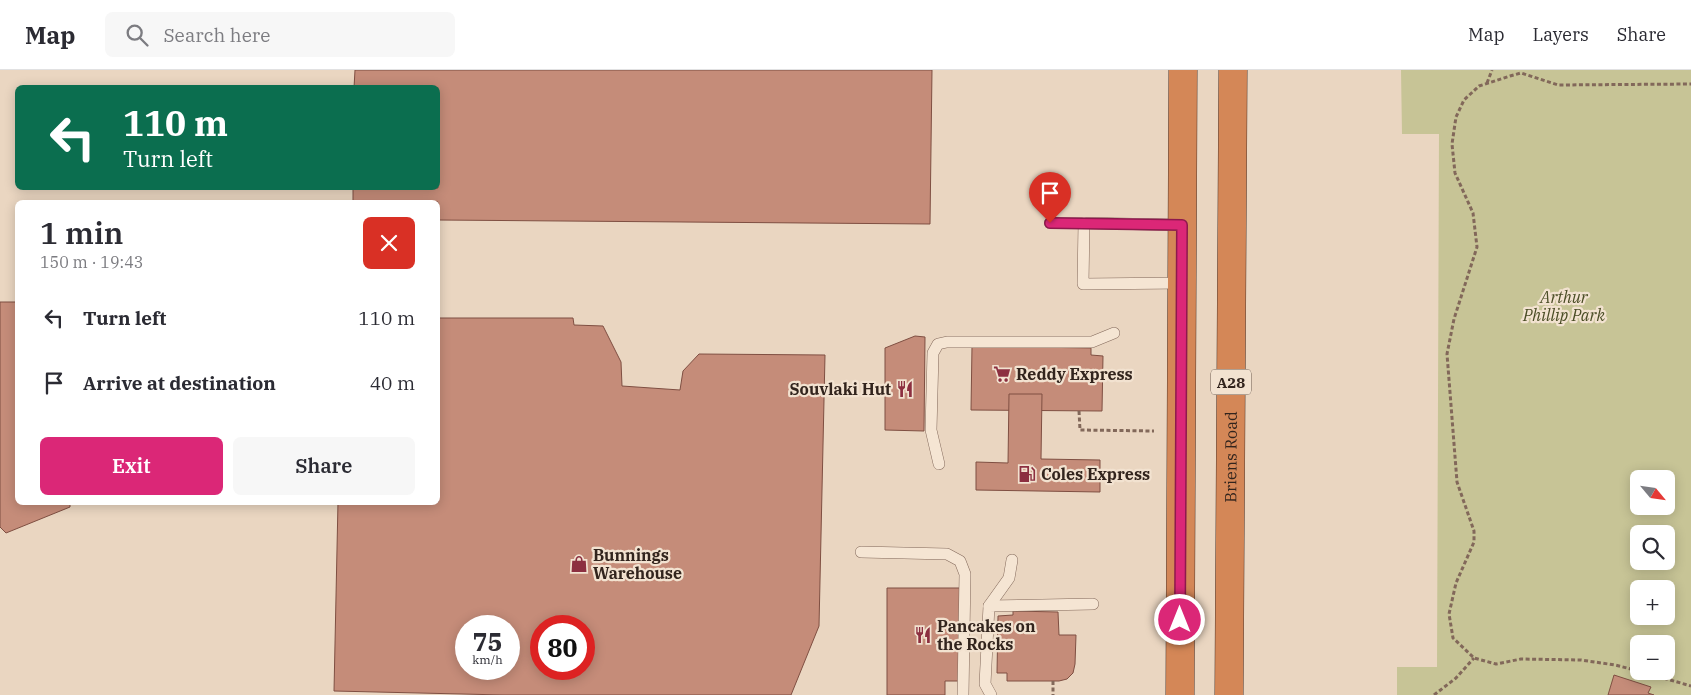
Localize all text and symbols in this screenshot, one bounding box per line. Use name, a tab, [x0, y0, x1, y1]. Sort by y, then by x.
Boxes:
search box	[105, 12, 455, 57]
text: Map	[25, 19, 75, 51]
icon: search	[123, 21, 151, 49]
text: Search here	[163, 23, 270, 47]
text: Map	[1468, 23, 1505, 46]
text: Layers	[1533, 23, 1589, 46]
text: Share	[1617, 23, 1666, 46]
text: 110 m	[123, 100, 228, 146]
icon: left	[40, 105, 105, 170]
text: Turn left	[123, 144, 213, 173]
pin	[1029, 172, 1071, 223]
icon: arrive	[1036, 179, 1064, 207]
text: 1 min	[40, 213, 123, 252]
button: close	[363, 217, 415, 269]
text: 150 m · 19:43	[40, 252, 143, 272]
park label: Arthur Phillip Park	[1522, 287, 1606, 325]
icon: left	[40, 304, 68, 332]
text: Turn left	[83, 306, 166, 330]
text: 110 m	[358, 306, 415, 330]
supermarket icon: Reddy Express	[992, 364, 1012, 384]
place label: Reddy Express	[1016, 364, 1133, 384]
icon: arrive	[40, 369, 68, 397]
road number: A28	[1211, 370, 1251, 394]
text: Arrive at destination	[83, 371, 276, 395]
text: 40 m	[370, 371, 415, 395]
place label: Souvlaki Hut	[790, 379, 891, 399]
restaurant icon: Souvlaki Hut	[895, 379, 915, 399]
street label: Briens Road	[1220, 411, 1241, 503]
button: Exit	[40, 437, 223, 495]
button: Share	[233, 437, 415, 495]
fuel station icon: Coles Express	[1017, 464, 1037, 484]
place label: Coles Express	[1041, 464, 1150, 484]
north arrow	[1630, 470, 1675, 515]
map controls	[1630, 470, 1675, 680]
button: search	[1630, 525, 1675, 570]
place label: Bunnings Warehouse	[593, 545, 682, 583]
shop icon: Bunnings Warehouse	[569, 554, 589, 574]
button: +	[1630, 580, 1675, 625]
position arrow	[1153, 593, 1205, 645]
speed limit sign: 80	[530, 615, 595, 680]
place label: Pancakes on the Rocks	[937, 616, 1036, 654]
text: 75	[472, 625, 503, 658]
restaurant icon: Pancakes on the Rocks	[913, 625, 933, 645]
button: −	[1630, 635, 1675, 680]
text: km/h	[472, 652, 503, 667]

